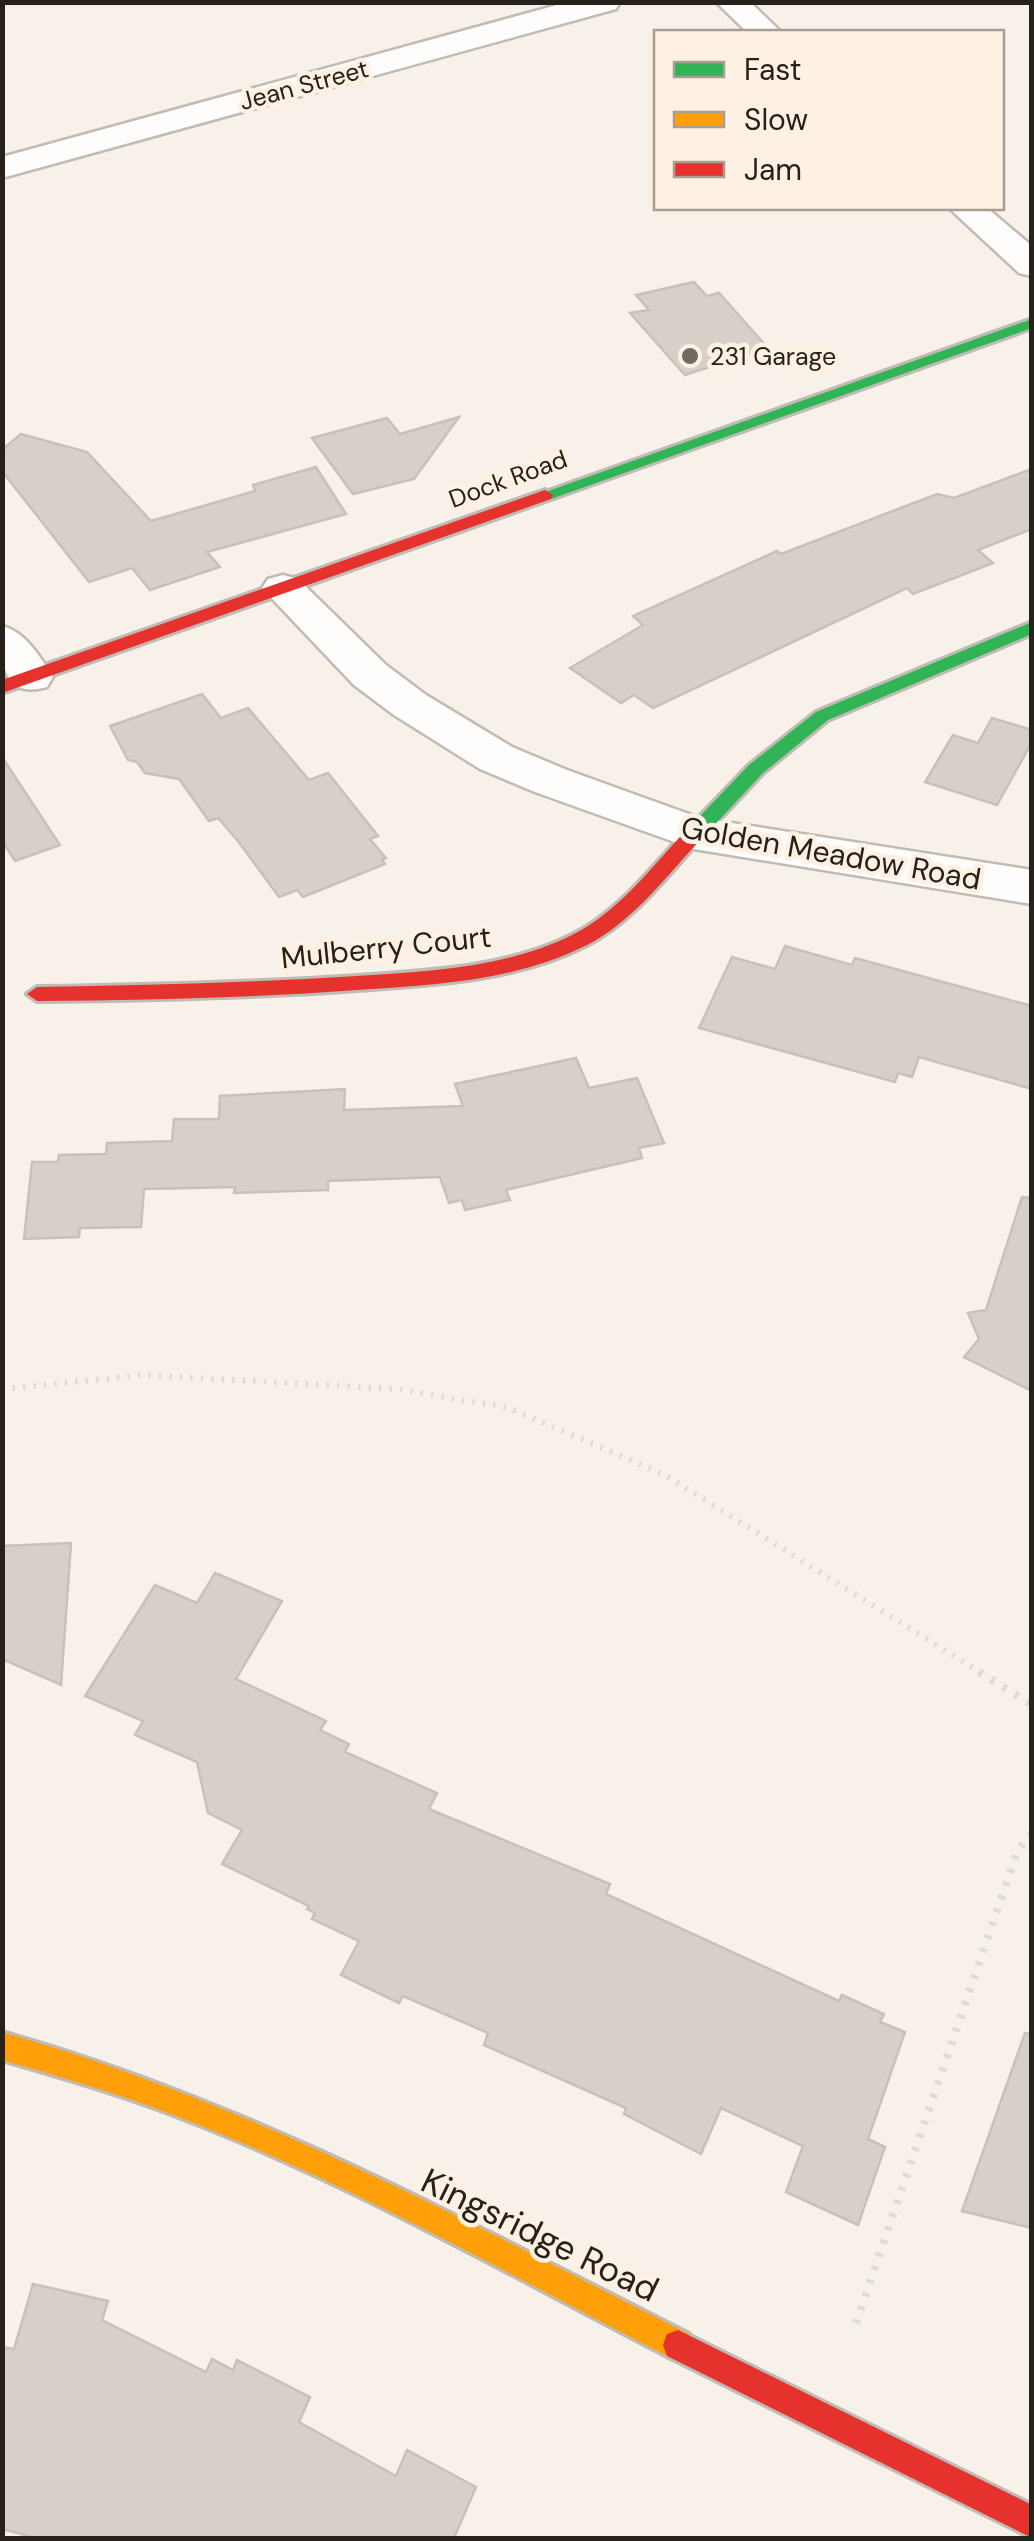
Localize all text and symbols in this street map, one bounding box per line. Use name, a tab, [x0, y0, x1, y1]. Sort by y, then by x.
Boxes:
legend	[654, 30, 1004, 210]
text: Fast	[744, 50, 802, 89]
street label: Jean Street	[236, 52, 372, 118]
text: Slow	[744, 100, 808, 139]
text: Jam	[744, 150, 802, 189]
place label: 231 Garage	[710, 340, 836, 373]
marker: 231 Garage	[679, 345, 701, 367]
street label: Dock Road	[444, 442, 572, 516]
street label: Golden Meadow Road	[678, 807, 984, 899]
street label: Mulberry Court	[279, 917, 493, 977]
street label: Kingsridge Road	[414, 2158, 666, 2312]

